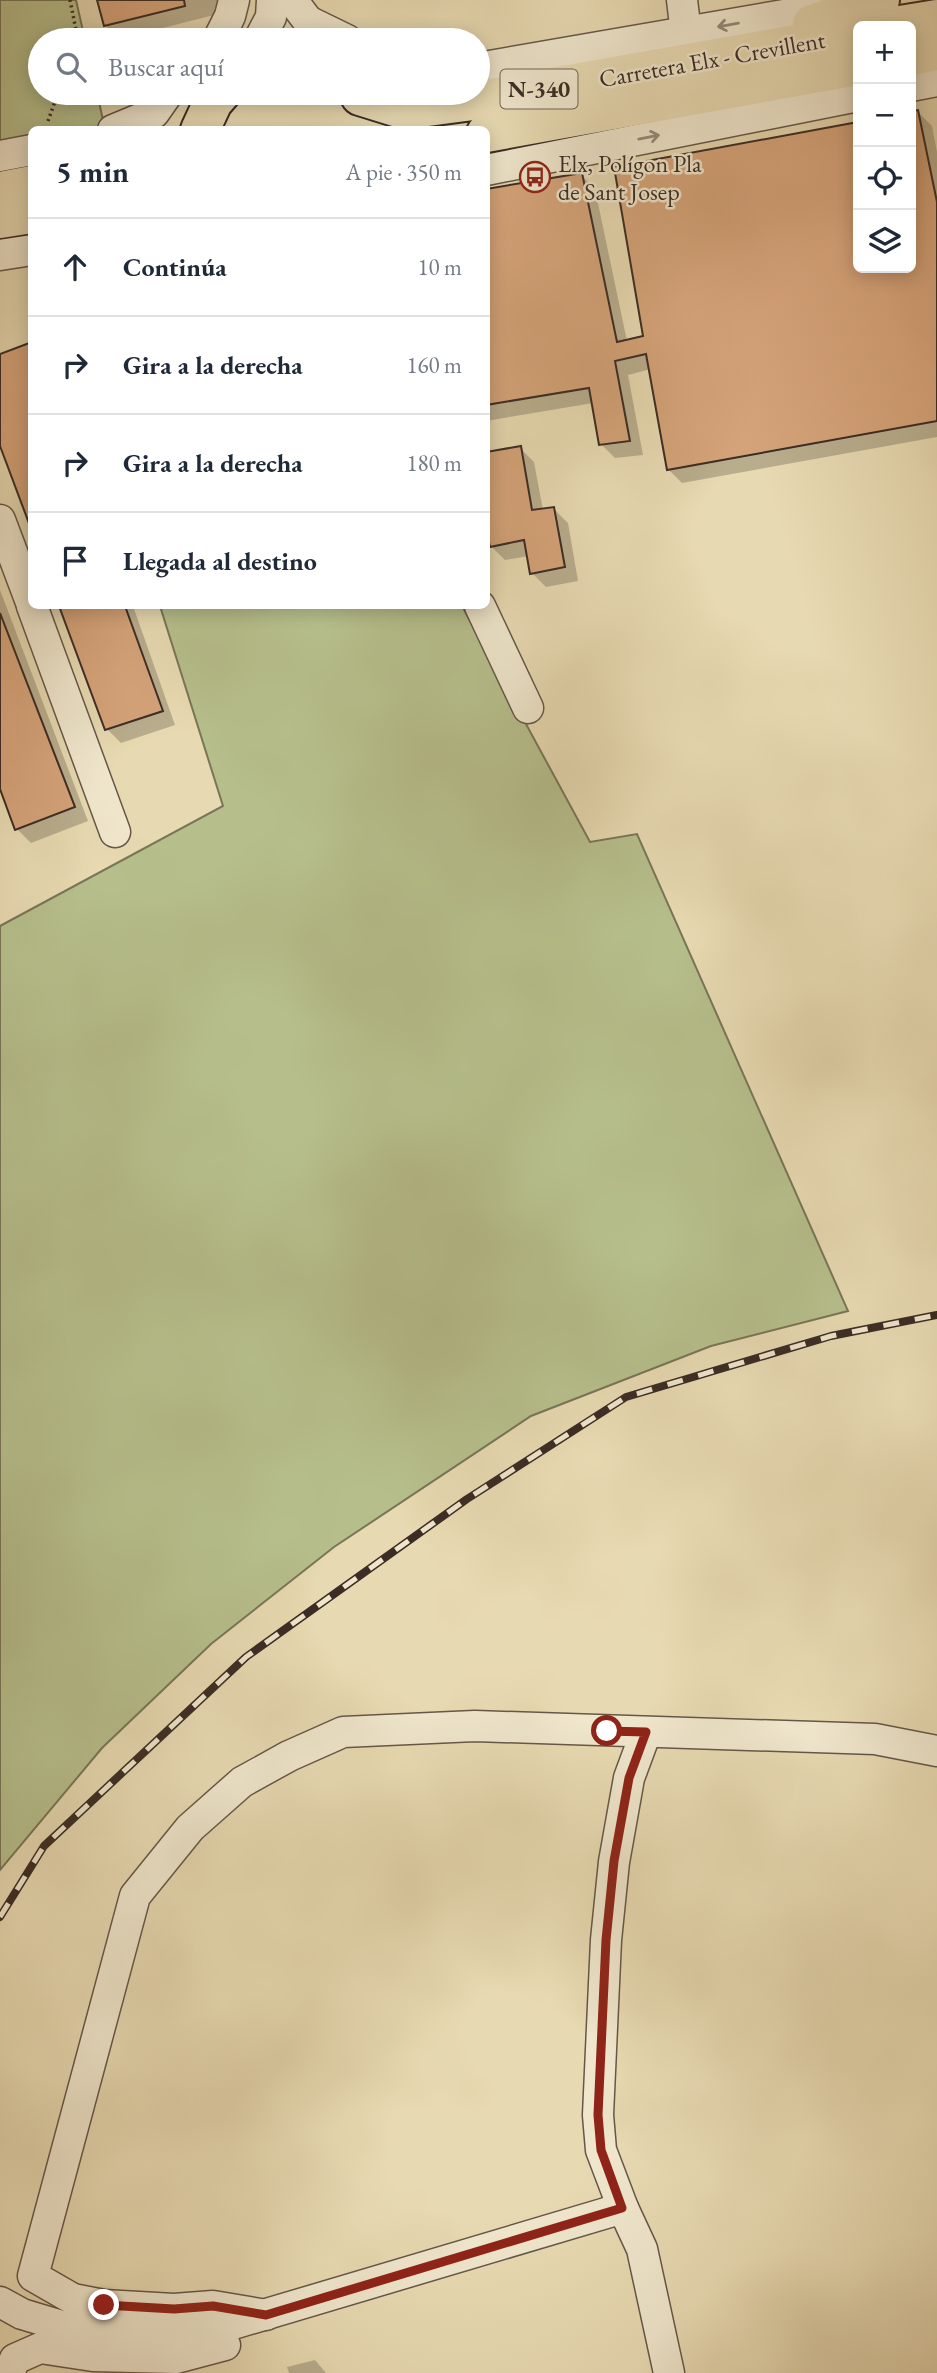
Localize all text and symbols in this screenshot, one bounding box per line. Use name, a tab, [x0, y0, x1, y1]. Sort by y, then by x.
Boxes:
one-way arrow	[717, 19, 740, 33]
map controls	[853, 21, 916, 273]
button: +	[853, 21, 916, 84]
street label: Carretera Elx - Crevillent	[597, 24, 828, 94]
search box	[28, 28, 490, 105]
icon: search	[52, 48, 90, 86]
text: Buscar aquí	[108, 50, 224, 84]
road number: N-340	[500, 69, 578, 108]
button: −	[853, 84, 916, 147]
one-way arrow	[637, 129, 660, 143]
button: locate	[853, 147, 916, 210]
place label: Elx, Polígon Pla de Sant Josep	[558, 148, 702, 207]
text: 5 min	[56, 152, 129, 191]
text: A pie · 350 m	[346, 157, 462, 187]
bus stop icon: Elx, Polígon Pla de Sant Josep	[518, 160, 552, 194]
button: layers	[853, 210, 916, 273]
icon: ahead	[56, 248, 94, 286]
text: Continúa	[123, 250, 227, 284]
text: 10 m	[417, 252, 462, 282]
icon: right	[56, 346, 94, 384]
text: Gira a la derecha	[123, 348, 303, 382]
text: 160 m	[406, 350, 462, 380]
icon: right	[56, 444, 94, 482]
text: Gira a la derecha	[123, 446, 303, 480]
text: 180 m	[406, 448, 462, 478]
icon: arrive	[56, 542, 94, 580]
text: Llegada al destino	[123, 544, 317, 578]
route start	[591, 1715, 622, 1746]
route end	[88, 2289, 119, 2320]

